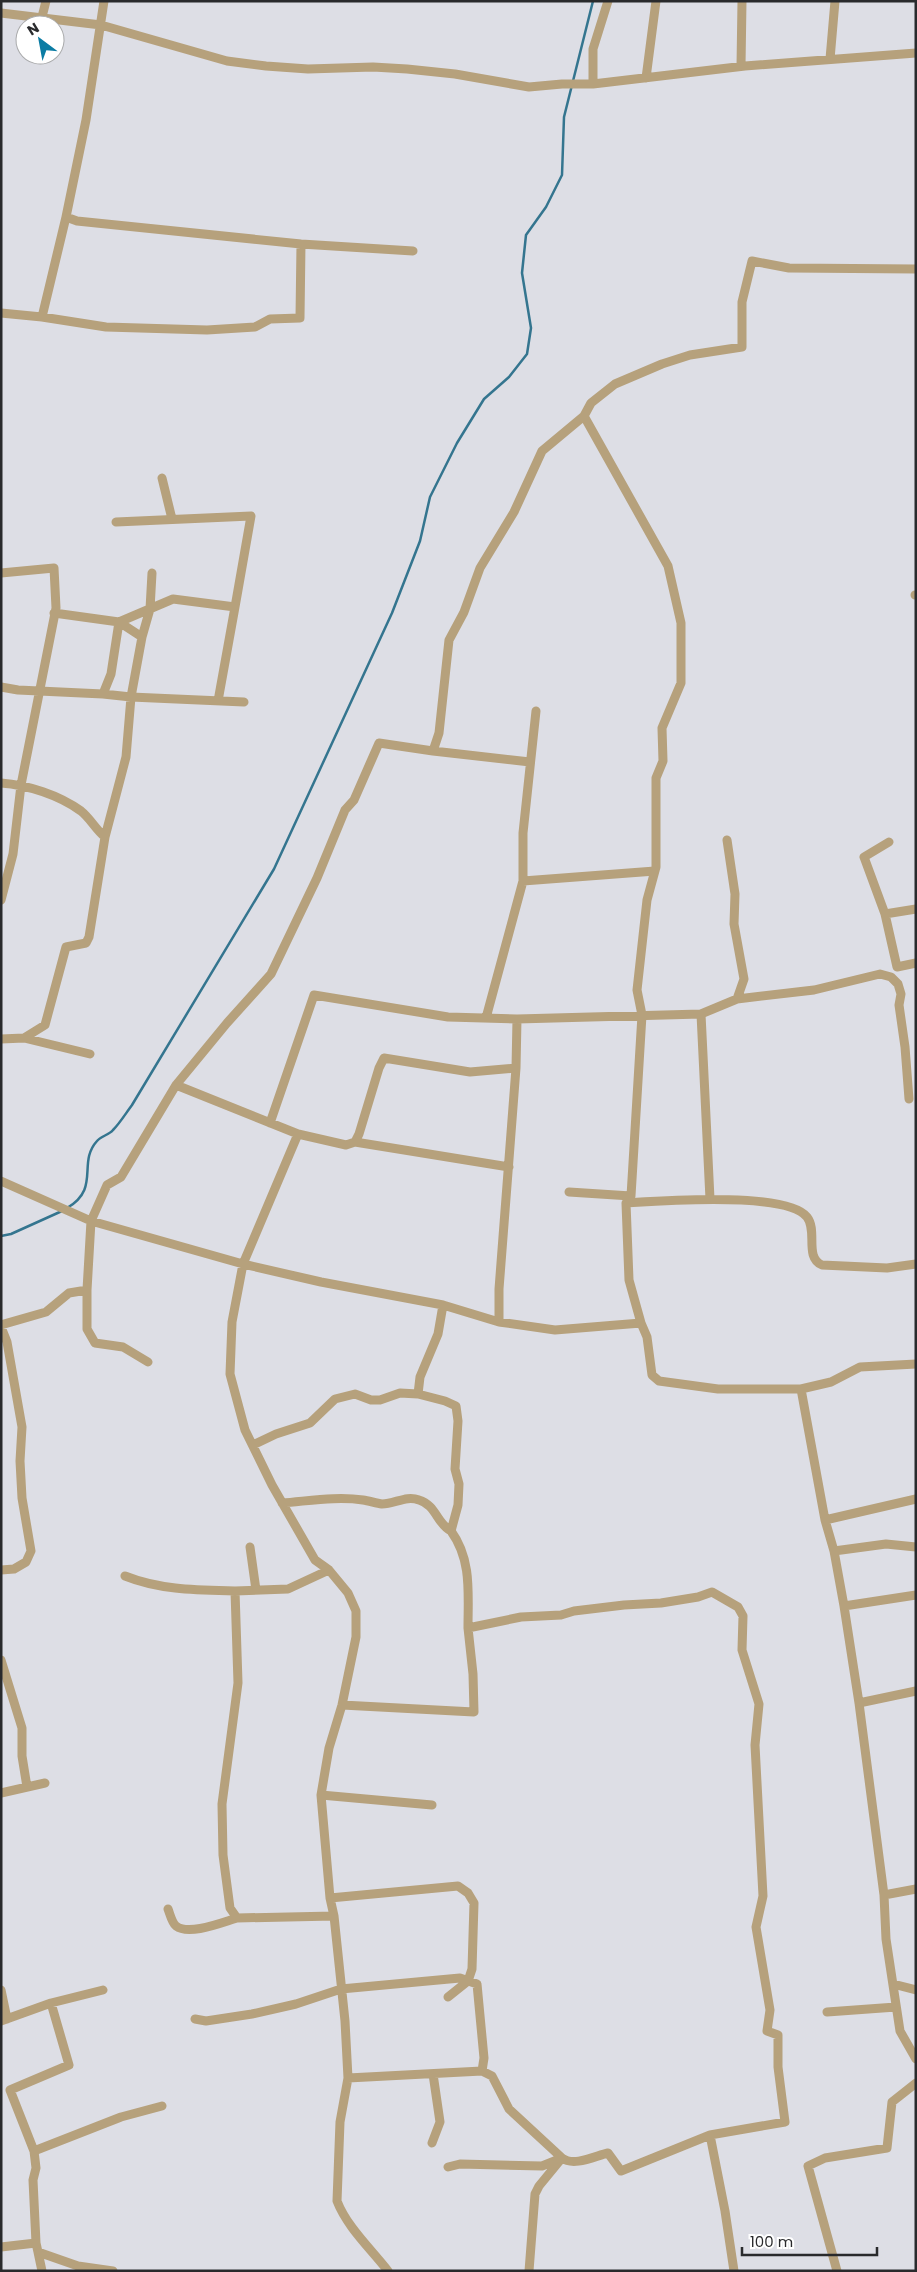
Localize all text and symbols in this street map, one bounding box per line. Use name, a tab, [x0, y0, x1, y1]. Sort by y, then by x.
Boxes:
north arrow	[15, 15, 65, 65]
text: N	[23, 18, 43, 40]
scale bar	[742, 2224, 877, 2256]
text: 100 m	[750, 2231, 793, 2252]

